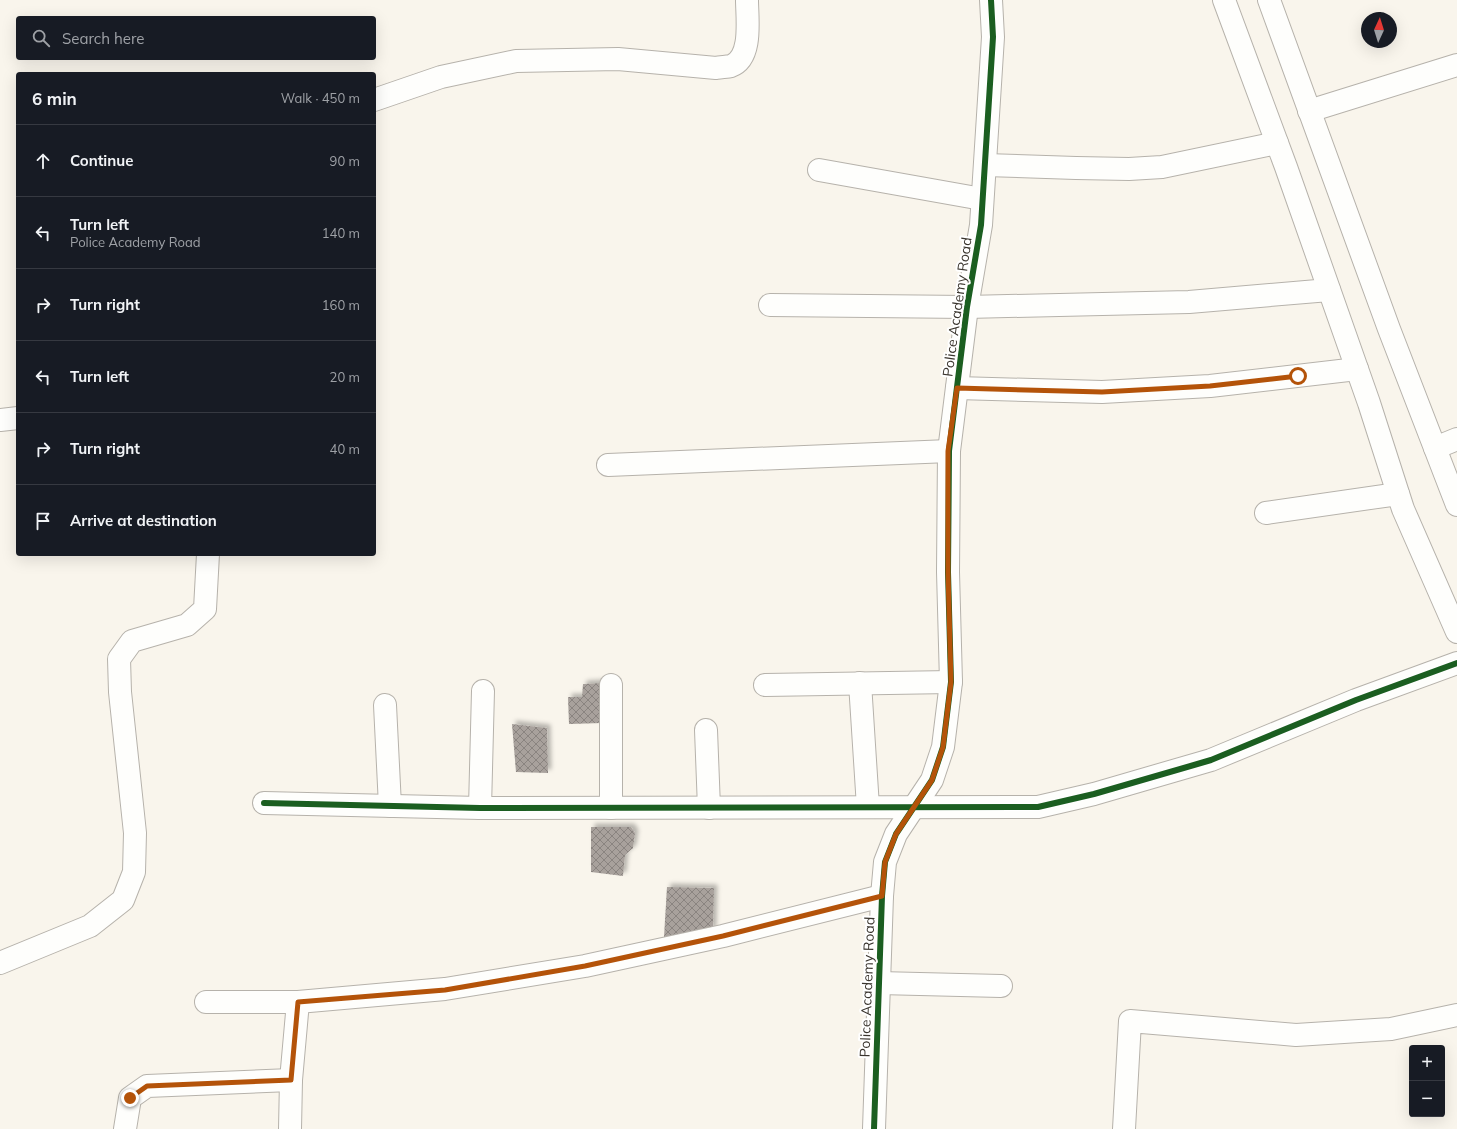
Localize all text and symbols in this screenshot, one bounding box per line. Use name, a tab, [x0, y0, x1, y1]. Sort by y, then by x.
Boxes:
north arrow	[1361, 12, 1397, 48]
search box	[16, 16, 376, 60]
icon: search	[30, 27, 52, 49]
text: Search here	[62, 29, 144, 48]
text: 6 min	[32, 88, 77, 109]
text: Walk · 450 m	[281, 90, 360, 106]
icon: ahead	[32, 150, 54, 172]
text: Continue	[70, 151, 133, 170]
text: 90 m	[330, 153, 360, 169]
text: Turn left	[70, 215, 129, 234]
icon: left	[32, 222, 54, 244]
text: 140 m	[322, 225, 360, 241]
text: Police Academy Road	[70, 234, 201, 250]
street label: Police Academy Road	[938, 236, 976, 378]
icon: right	[32, 294, 54, 316]
text: Turn right	[70, 295, 140, 314]
text: 160 m	[322, 297, 360, 313]
icon: left	[32, 366, 54, 388]
text: Turn left	[70, 367, 129, 386]
route start	[1289, 367, 1307, 385]
text: 20 m	[330, 369, 360, 385]
icon: right	[32, 438, 54, 460]
text: Turn right	[70, 439, 140, 458]
text: 40 m	[330, 441, 360, 457]
icon: arrive	[32, 510, 54, 532]
text: Arrive at destination	[70, 511, 217, 530]
street label: Police Academy Road	[856, 916, 878, 1058]
map controls	[1409, 1045, 1445, 1117]
button: +	[1409, 1045, 1445, 1081]
button: −	[1409, 1081, 1445, 1117]
route end	[121, 1089, 139, 1107]

